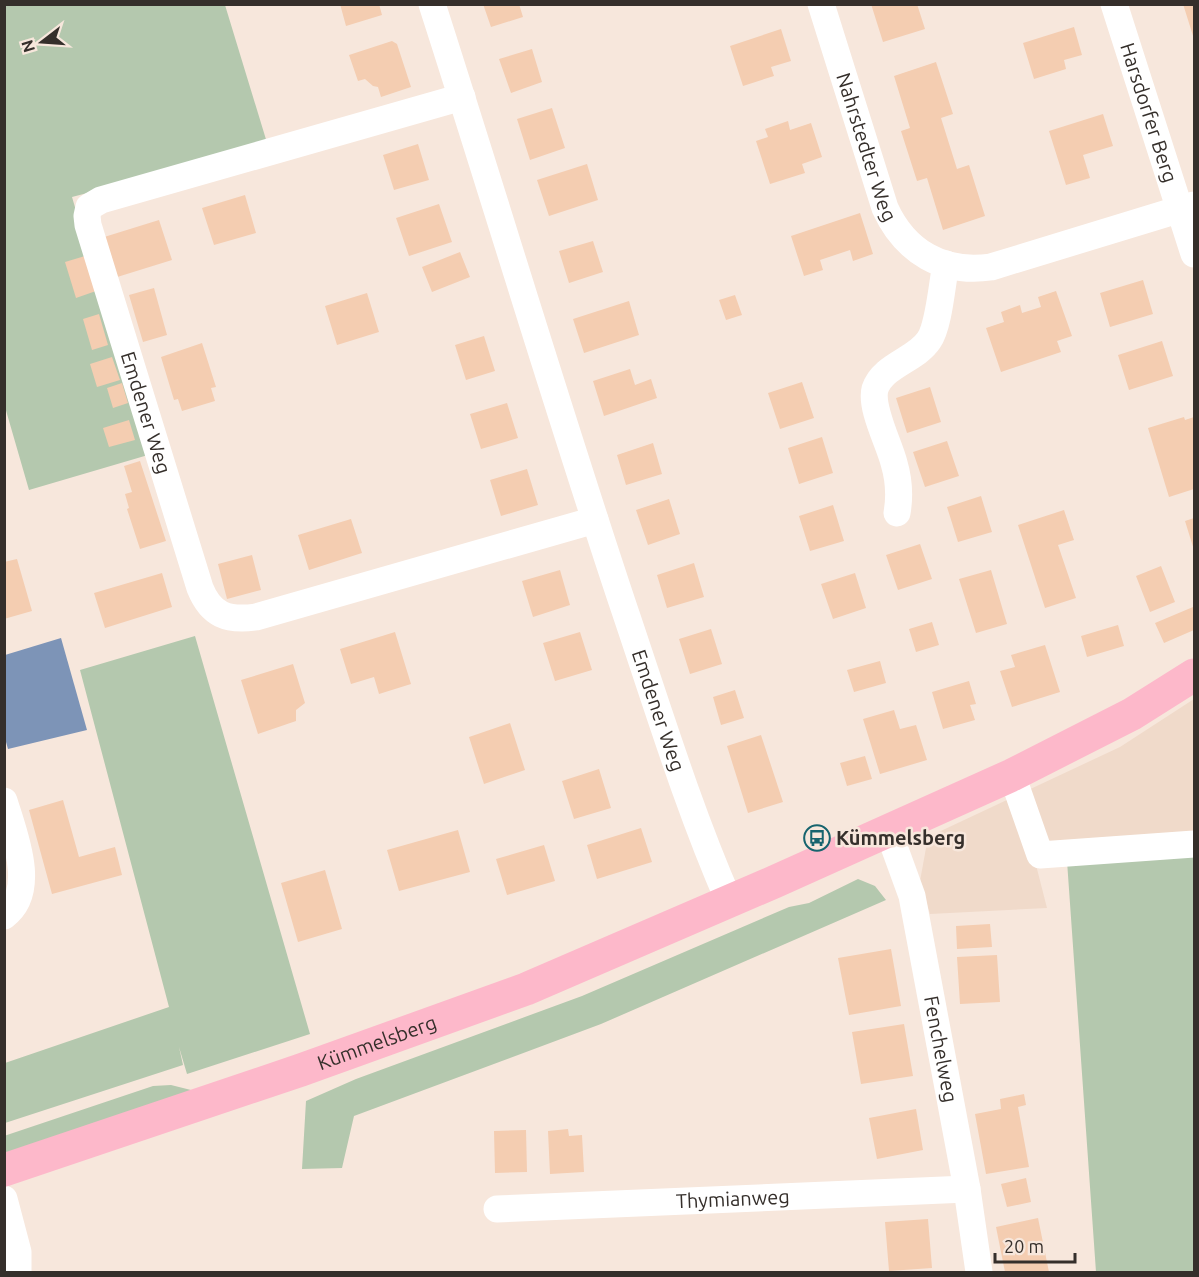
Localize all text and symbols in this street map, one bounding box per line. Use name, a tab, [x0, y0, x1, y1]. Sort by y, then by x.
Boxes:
north arrow	[12, 12, 72, 72]
text: N	[17, 38, 38, 55]
street label: Harsdorfer Berg	[1116, 40, 1182, 185]
street label: Nahrstedter Weg	[832, 70, 902, 225]
street label: Emdener Weg	[117, 349, 176, 476]
street label: Emdener Weg	[628, 647, 690, 774]
bus stop icon: Kümmelsberg	[802, 823, 832, 853]
place label: Kümmelsberg	[836, 826, 965, 849]
street label: Fenchelweg	[920, 994, 962, 1104]
street label: Kümmelsberg	[314, 1010, 439, 1074]
street label: Thymianweg	[675, 1185, 790, 1212]
scale bar	[995, 1226, 1074, 1264]
text: 20 m	[1004, 1236, 1044, 1256]

